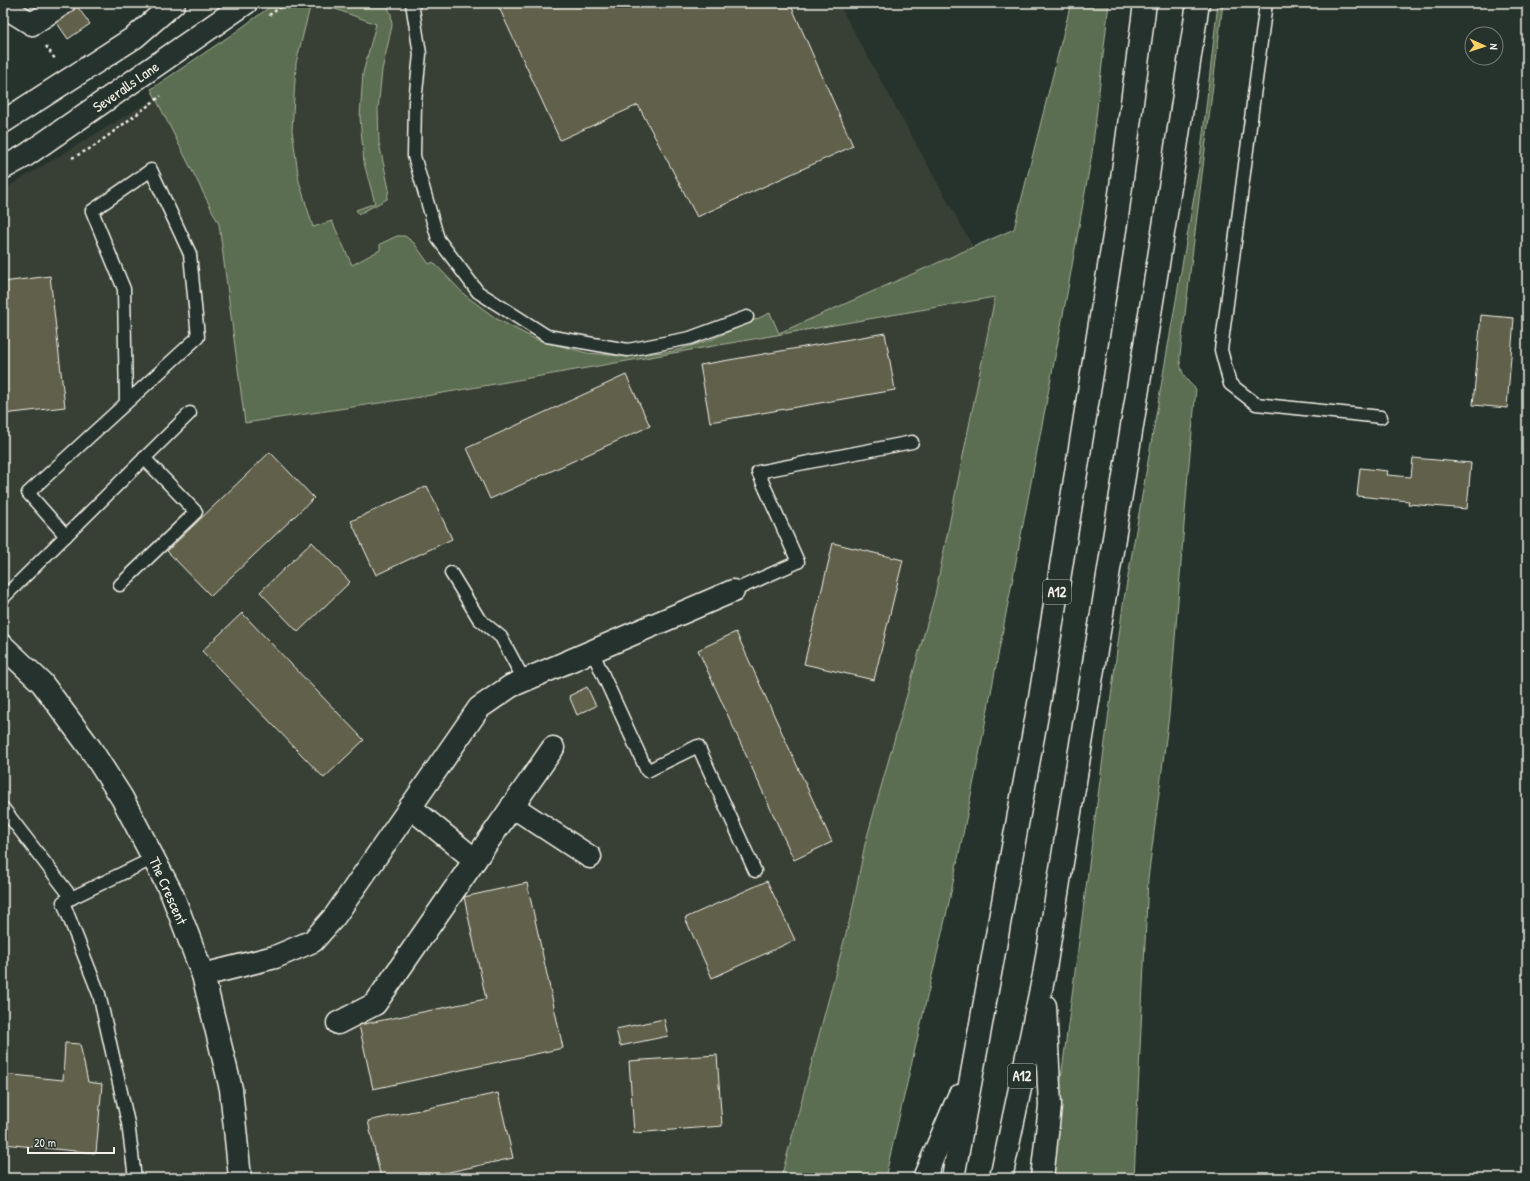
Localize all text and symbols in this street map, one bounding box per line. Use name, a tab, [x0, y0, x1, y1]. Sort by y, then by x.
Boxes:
north arrow	[1464, 26, 1504, 66]
text: N	[1487, 43, 1501, 50]
street label: Severalls Lane	[88, 56, 163, 117]
road number: A12	[1043, 580, 1071, 604]
street label: The Crescent	[144, 854, 193, 929]
road number: A12	[1008, 1064, 1036, 1088]
scale bar	[28, 1129, 114, 1155]
text: 20 m	[34, 1134, 56, 1151]

